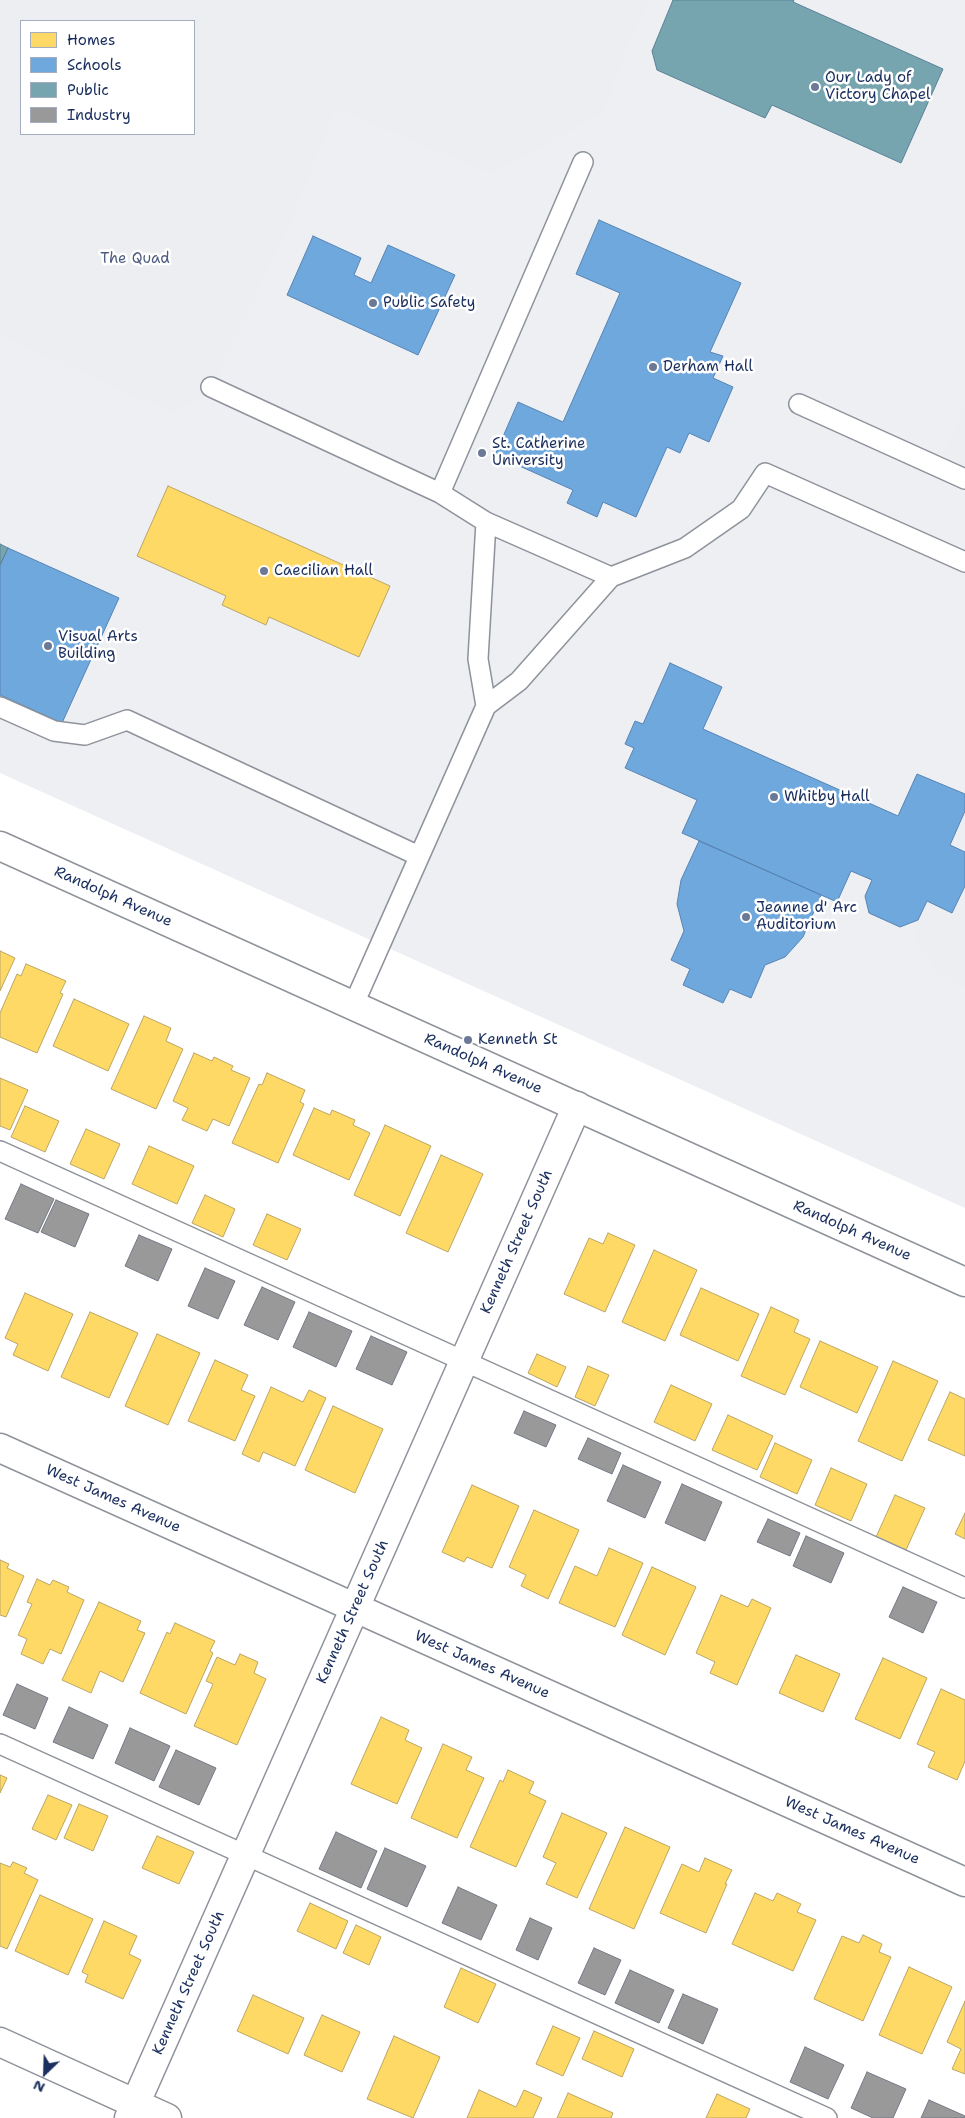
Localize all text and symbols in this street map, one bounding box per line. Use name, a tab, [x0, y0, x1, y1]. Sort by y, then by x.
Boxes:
legend	[20, 20, 195, 135]
text: Homes	[67, 30, 115, 50]
text: Schools	[67, 55, 122, 75]
place label: Our Lady of Victory Chapel	[825, 69, 931, 104]
text: Public	[67, 80, 109, 100]
marker: Our Lady of Victory Chapel	[809, 81, 821, 93]
text: Industry	[67, 105, 131, 125]
park label: The Quad	[100, 250, 170, 268]
place label: Public Safety	[383, 294, 475, 312]
marker: Public Safety	[367, 297, 379, 309]
place label: Derham Hall	[663, 358, 753, 376]
marker: Derham Hall	[647, 361, 659, 373]
place label: St. Catherine University	[492, 435, 586, 470]
marker: St. Catherine University	[476, 447, 488, 459]
place label: Caecilian Hall	[274, 562, 373, 580]
marker: Caecilian Hall	[258, 565, 270, 577]
place label: Visual Arts Building	[58, 628, 138, 663]
marker: Visual Arts Building	[42, 640, 54, 652]
place label: Whitby Hall	[784, 788, 869, 806]
marker: Whitby Hall	[768, 791, 780, 803]
street label: Randolph Avenue	[51, 863, 175, 931]
place label: Jeanne d' Arc Auditorium	[756, 899, 857, 934]
marker: Jeanne d' Arc Auditorium	[740, 911, 752, 923]
street label: Randolph Avenue	[421, 1030, 545, 1098]
place label: Kenneth St	[478, 1031, 558, 1049]
marker: Kenneth St	[462, 1034, 474, 1046]
street label: Kenneth Street South	[477, 1167, 557, 1317]
street label: Randolph Avenue	[790, 1197, 914, 1265]
street label: West James Avenue	[43, 1461, 183, 1537]
street label: Kenneth Street South	[313, 1537, 393, 1687]
street label: West James Avenue	[412, 1627, 552, 1703]
street label: West James Avenue	[782, 1793, 922, 1869]
street label: Kenneth Street South	[149, 1908, 229, 2058]
north arrow	[20, 2048, 70, 2098]
text: N	[30, 2076, 48, 2097]

